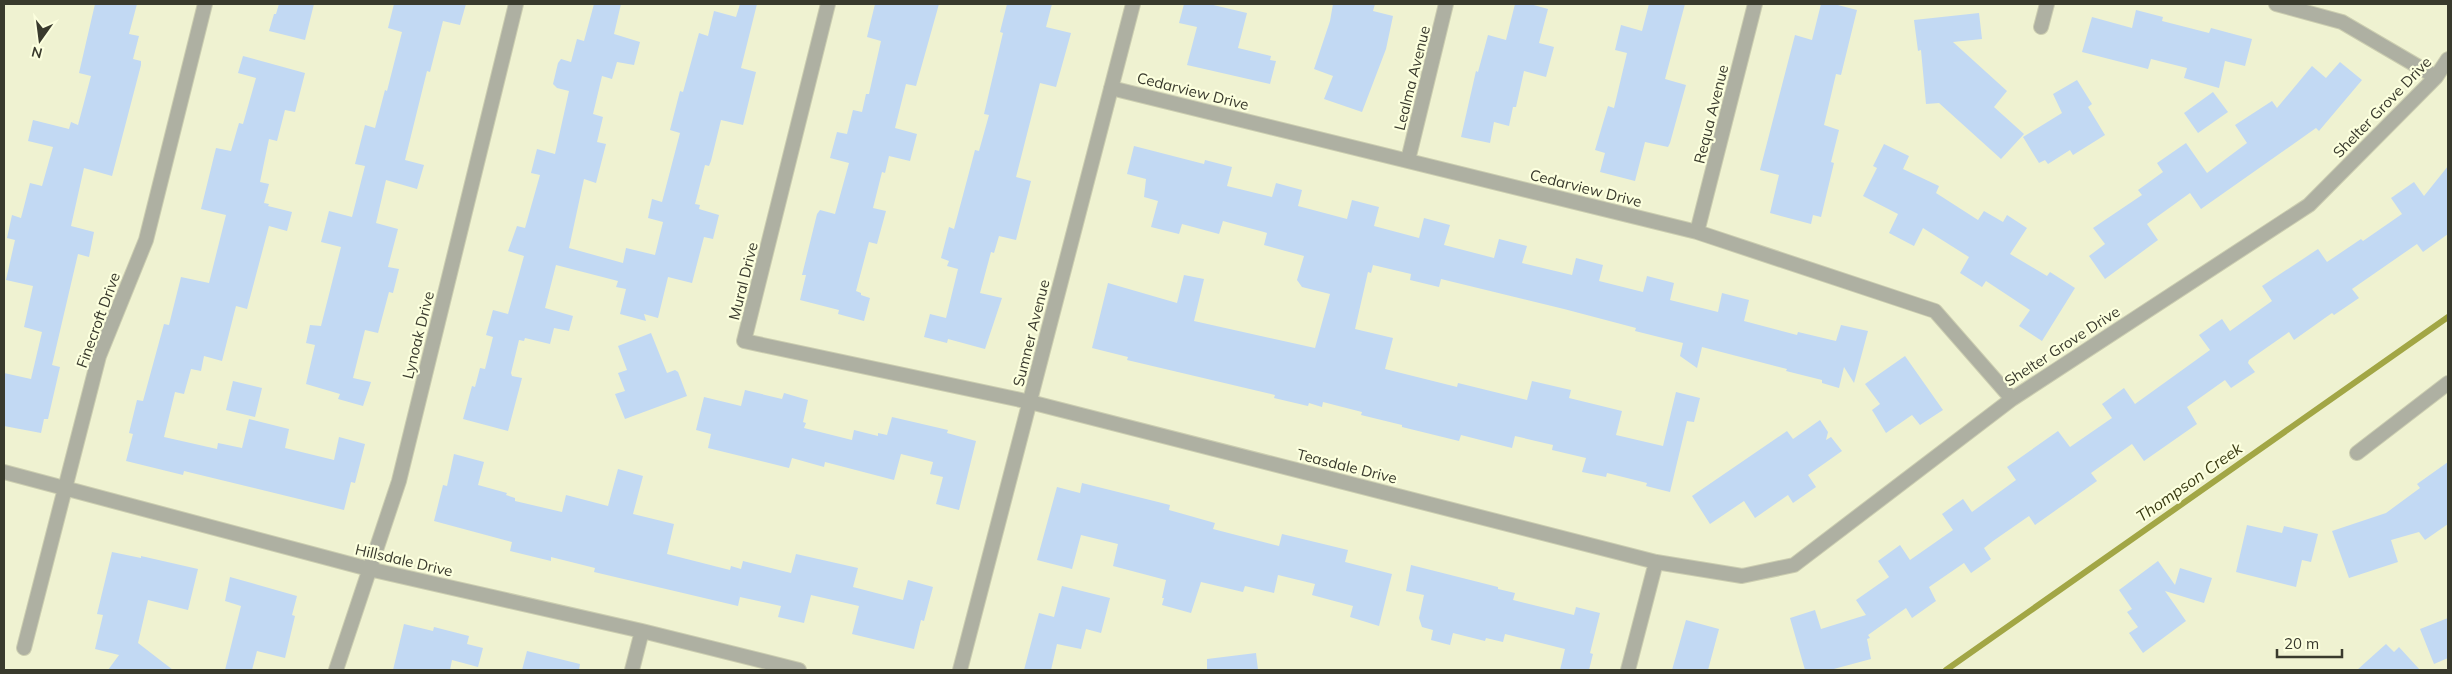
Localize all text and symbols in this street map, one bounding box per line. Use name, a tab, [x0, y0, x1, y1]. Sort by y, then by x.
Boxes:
north arrow	[15, 15, 65, 65]
street label: Lealma Avenue	[1390, 24, 1434, 132]
text: N	[30, 43, 44, 63]
street label: Shelter Grove Drive	[2329, 52, 2435, 162]
street label: Requa Avenue	[1690, 63, 1732, 165]
street label: Cedarview Drive	[1135, 68, 1251, 114]
street label: Cedarview Drive	[1528, 165, 1644, 211]
street label: Mural Drive	[724, 240, 762, 322]
street label: Finecroft Drive	[72, 270, 124, 370]
street label: Sumner Avenue	[1009, 277, 1053, 389]
street label: Lynoak Drive	[398, 289, 438, 381]
street label: Shelter Grove Drive	[2001, 302, 2123, 390]
water label: Thompson Creek	[2132, 438, 2246, 526]
street label: Teasdale Drive	[1295, 444, 1399, 488]
street label: Hillsdale Drive	[353, 540, 455, 580]
scale bar	[2277, 626, 2342, 658]
text: 20 m	[2284, 634, 2319, 653]

